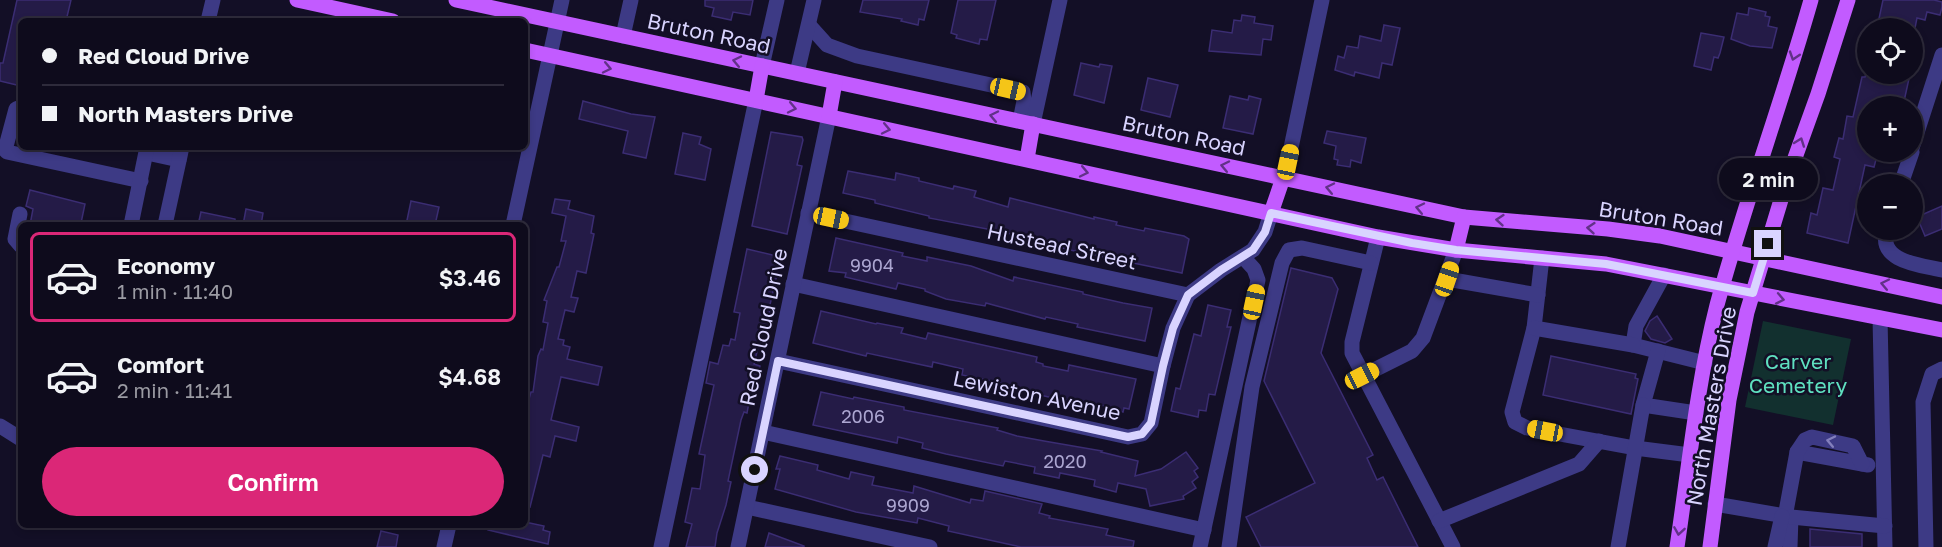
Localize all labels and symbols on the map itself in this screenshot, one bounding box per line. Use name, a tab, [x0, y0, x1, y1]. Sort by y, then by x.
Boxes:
street label: Bruton Road	[645, 7, 773, 59]
one-way arrow	[1789, 50, 1801, 61]
one-way arrow	[732, 55, 742, 68]
one-way arrow	[602, 60, 612, 73]
car	[988, 76, 1028, 102]
one-way arrow	[787, 101, 797, 114]
street label: Bruton Road	[1120, 109, 1248, 161]
one-way arrow	[989, 110, 999, 123]
one-way arrow	[881, 121, 891, 134]
one-way arrow	[1793, 138, 1806, 148]
car	[1275, 143, 1301, 181]
callout: 2 min	[1718, 157, 1818, 199]
one-way arrow	[1221, 160, 1231, 173]
one-way arrow	[1079, 165, 1089, 178]
one-way arrow	[1325, 182, 1335, 195]
street label: Bruton Road	[1597, 195, 1725, 241]
one-way arrow	[1415, 202, 1425, 215]
car	[812, 205, 850, 231]
one-way arrow	[1496, 214, 1505, 227]
street label: Hustead Street	[985, 217, 1139, 275]
one-way arrow	[1587, 221, 1596, 234]
route end	[1754, 230, 1781, 257]
street label: Red Cloud Drive	[734, 246, 792, 408]
house number: 9904	[850, 254, 894, 276]
car	[1433, 259, 1461, 299]
one-way arrow	[1880, 278, 1890, 291]
car	[1241, 283, 1267, 321]
one-way arrow	[1774, 292, 1784, 305]
street label: North Masters Drive	[1681, 304, 1741, 508]
park label: Carver Cemetery	[1749, 348, 1847, 398]
car	[1342, 360, 1382, 392]
street label: Lewiston Avenue	[951, 365, 1123, 425]
house number: 2006	[841, 405, 885, 427]
car	[1526, 419, 1564, 443]
one-way arrow	[1827, 435, 1837, 448]
house number: 2020	[1043, 450, 1087, 472]
route start	[741, 456, 768, 483]
house number: 9909	[886, 494, 930, 516]
one-way arrow	[1674, 526, 1686, 535]

